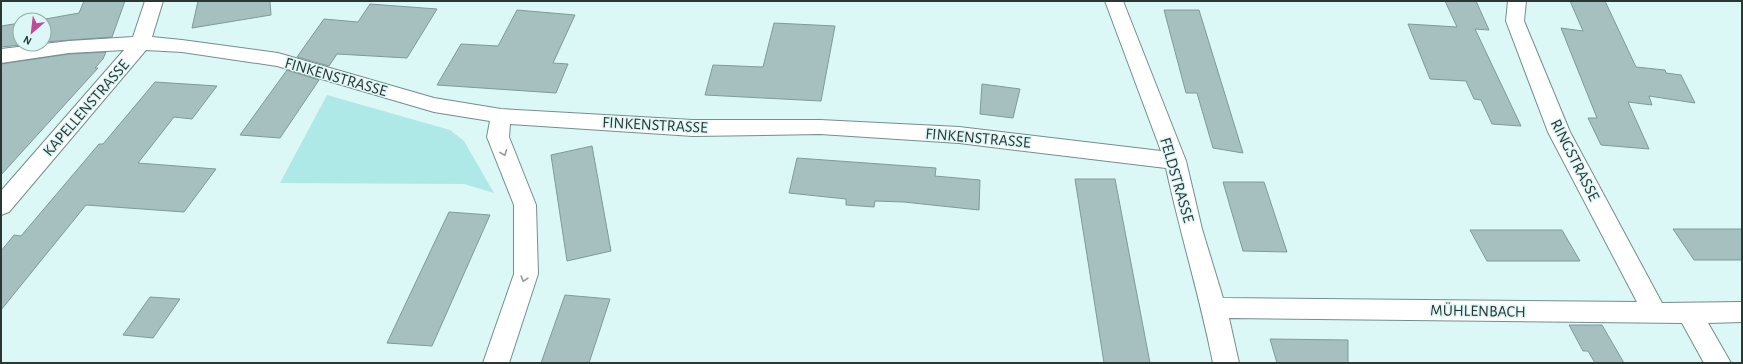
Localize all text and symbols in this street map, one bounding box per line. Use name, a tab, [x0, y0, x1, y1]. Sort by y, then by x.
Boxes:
north arrow	[12, 12, 52, 52]
text: N	[22, 34, 34, 47]
street label: FINKENSTRASSE	[283, 55, 389, 99]
street label: KAPELLENSTRASSE	[40, 56, 132, 159]
street label: FINKENSTRASSE	[602, 114, 708, 136]
street label: RINGSTRASSE	[1548, 116, 1603, 204]
street label: FINKENSTRASSE	[925, 125, 1032, 151]
street label: FELDSTRASSE	[1157, 136, 1197, 225]
one-way arrow	[500, 150, 508, 157]
one-way arrow	[520, 275, 529, 282]
street label: MÜHLENBACH	[1430, 300, 1526, 320]

